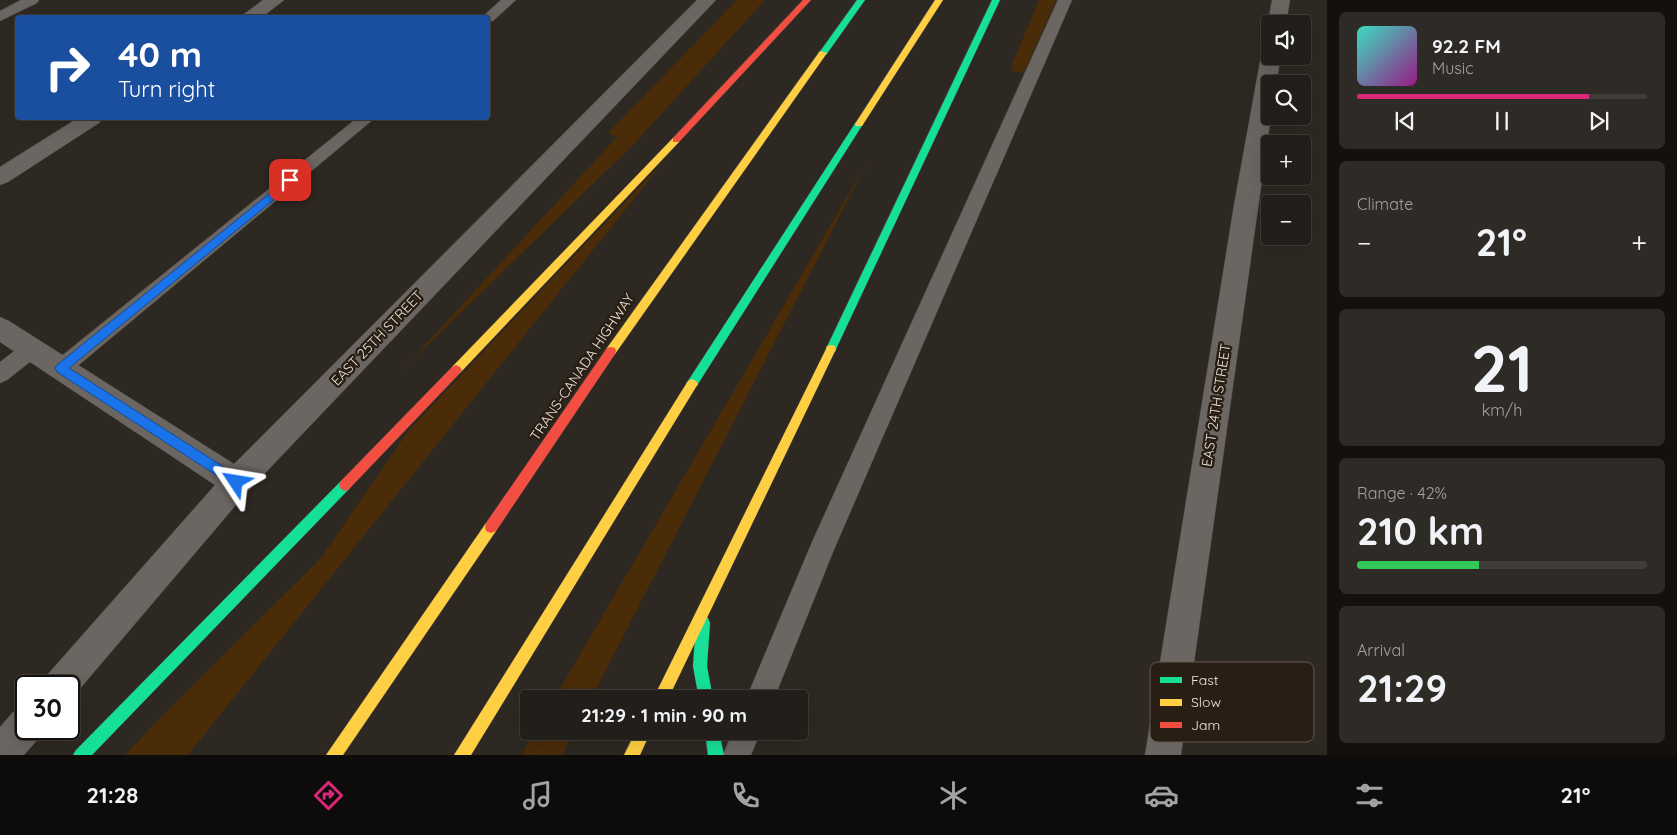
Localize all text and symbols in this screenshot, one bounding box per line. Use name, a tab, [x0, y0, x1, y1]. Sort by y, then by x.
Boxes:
map controls	[1261, 15, 1311, 245]
button: sound	[1261, 15, 1311, 65]
text: 40 m	[118, 32, 202, 76]
text: 92.2 FM	[1432, 34, 1501, 58]
icon: right	[35, 35, 100, 100]
text: Music	[1432, 58, 1474, 78]
text: Turn right	[118, 75, 215, 103]
button: search	[1261, 75, 1311, 125]
icon: previous	[1391, 107, 1419, 135]
icon: pause	[1488, 107, 1516, 135]
icon: next	[1585, 107, 1613, 135]
button: +	[1261, 135, 1311, 185]
pin	[269, 159, 311, 201]
icon: arrive	[276, 166, 304, 194]
text: Climate	[1357, 194, 1413, 214]
button: −	[1261, 195, 1311, 245]
text: 21°	[1476, 218, 1527, 266]
text: −	[1357, 225, 1372, 260]
text: +	[1631, 225, 1647, 260]
street label: EAST 25TH STREET	[327, 287, 427, 389]
street label: TRANS-CANADA HIGHWAY	[526, 290, 638, 444]
text: 21	[1471, 327, 1533, 408]
street label: EAST 24TH STREET	[1197, 342, 1235, 468]
text: km/h	[1482, 400, 1522, 420]
position arrow	[209, 455, 261, 507]
text: Range · 42%	[1357, 483, 1447, 503]
text: 210 km	[1357, 507, 1484, 555]
text: Arrival	[1357, 640, 1405, 660]
legend	[1150, 662, 1314, 742]
text: 21:29	[1357, 664, 1447, 712]
text: Fast	[1191, 671, 1219, 689]
speed limit sign: 30	[15, 675, 80, 740]
text: Slow	[1191, 693, 1221, 711]
text: 21:29 · 1 min · 90 m	[581, 703, 747, 727]
text: Jam	[1191, 716, 1220, 734]
icon: directions	[311, 778, 346, 813]
icon: music	[520, 778, 555, 813]
icon: phone	[728, 778, 763, 813]
icon: climate	[936, 778, 971, 813]
icon: car	[1144, 778, 1179, 813]
icon: filters	[1352, 778, 1387, 813]
text: 21:28	[87, 781, 138, 809]
text: 21°	[1561, 781, 1590, 809]

